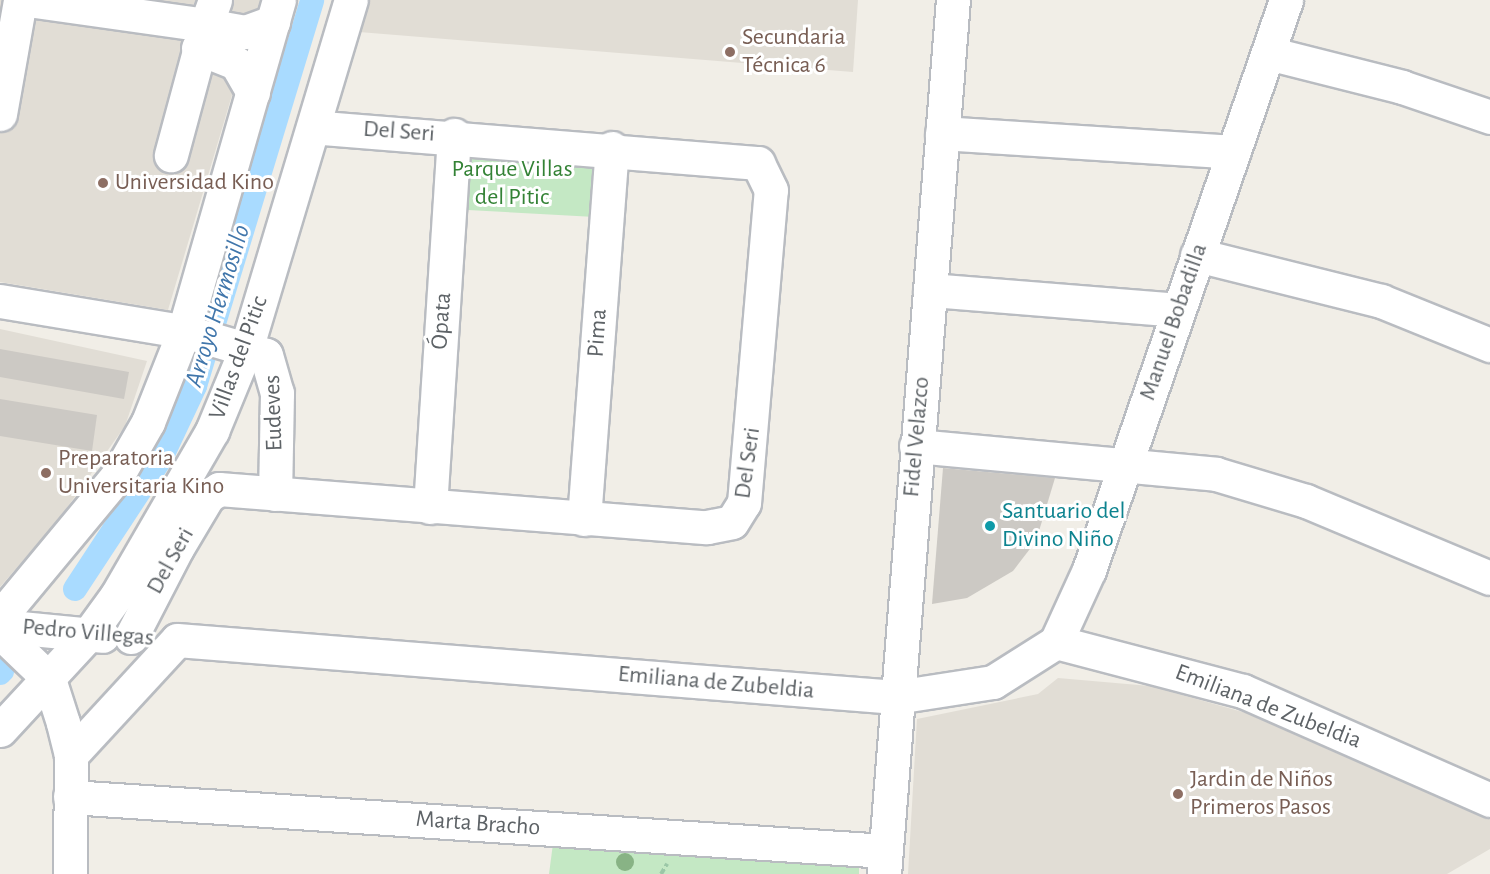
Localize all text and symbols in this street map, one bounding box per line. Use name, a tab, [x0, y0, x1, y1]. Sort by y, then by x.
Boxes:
place label: Secundaria Técnica 6	[742, 24, 845, 80]
marker: Secundaria Técnica 6	[723, 45, 737, 59]
street label: Del Seri	[362, 115, 436, 149]
park label: Parque Villas del Pitic	[451, 156, 573, 212]
place label: Universidad Kino	[115, 169, 274, 197]
marker: Universidad Kino	[96, 176, 110, 190]
water label: Arroyo Hermosillo	[179, 221, 257, 391]
street label: Manuel Bobadilla	[1134, 240, 1214, 404]
street label: Ópata	[426, 291, 458, 351]
street label: Villas del Pitic	[203, 292, 275, 424]
street label: Pima	[582, 308, 614, 358]
street label: Eudeves	[258, 374, 290, 452]
street label: Fidel Velazco	[897, 376, 937, 498]
street label: Del Seri	[729, 425, 767, 501]
place label: Preparatoria Universitaria Kino	[58, 445, 224, 501]
marker: Preparatoria Universitaria Kino	[39, 466, 53, 480]
place label: Santuario del Divino Niño	[1002, 498, 1126, 554]
marker: Santuario del Divino Niño	[983, 519, 997, 533]
street label: Del Seri	[141, 523, 201, 599]
street label: Pedro Villegas	[21, 613, 155, 653]
street label: Emiliana de Zubeldia	[1171, 658, 1365, 756]
street label: Emiliana de Zubeldia	[617, 660, 815, 706]
place label: Jardin de Niños Primeros Pasos	[1190, 766, 1333, 822]
marker: Jardin de Niños Primeros Pasos	[1171, 787, 1185, 801]
street label: Marta Bracho	[415, 805, 541, 843]

